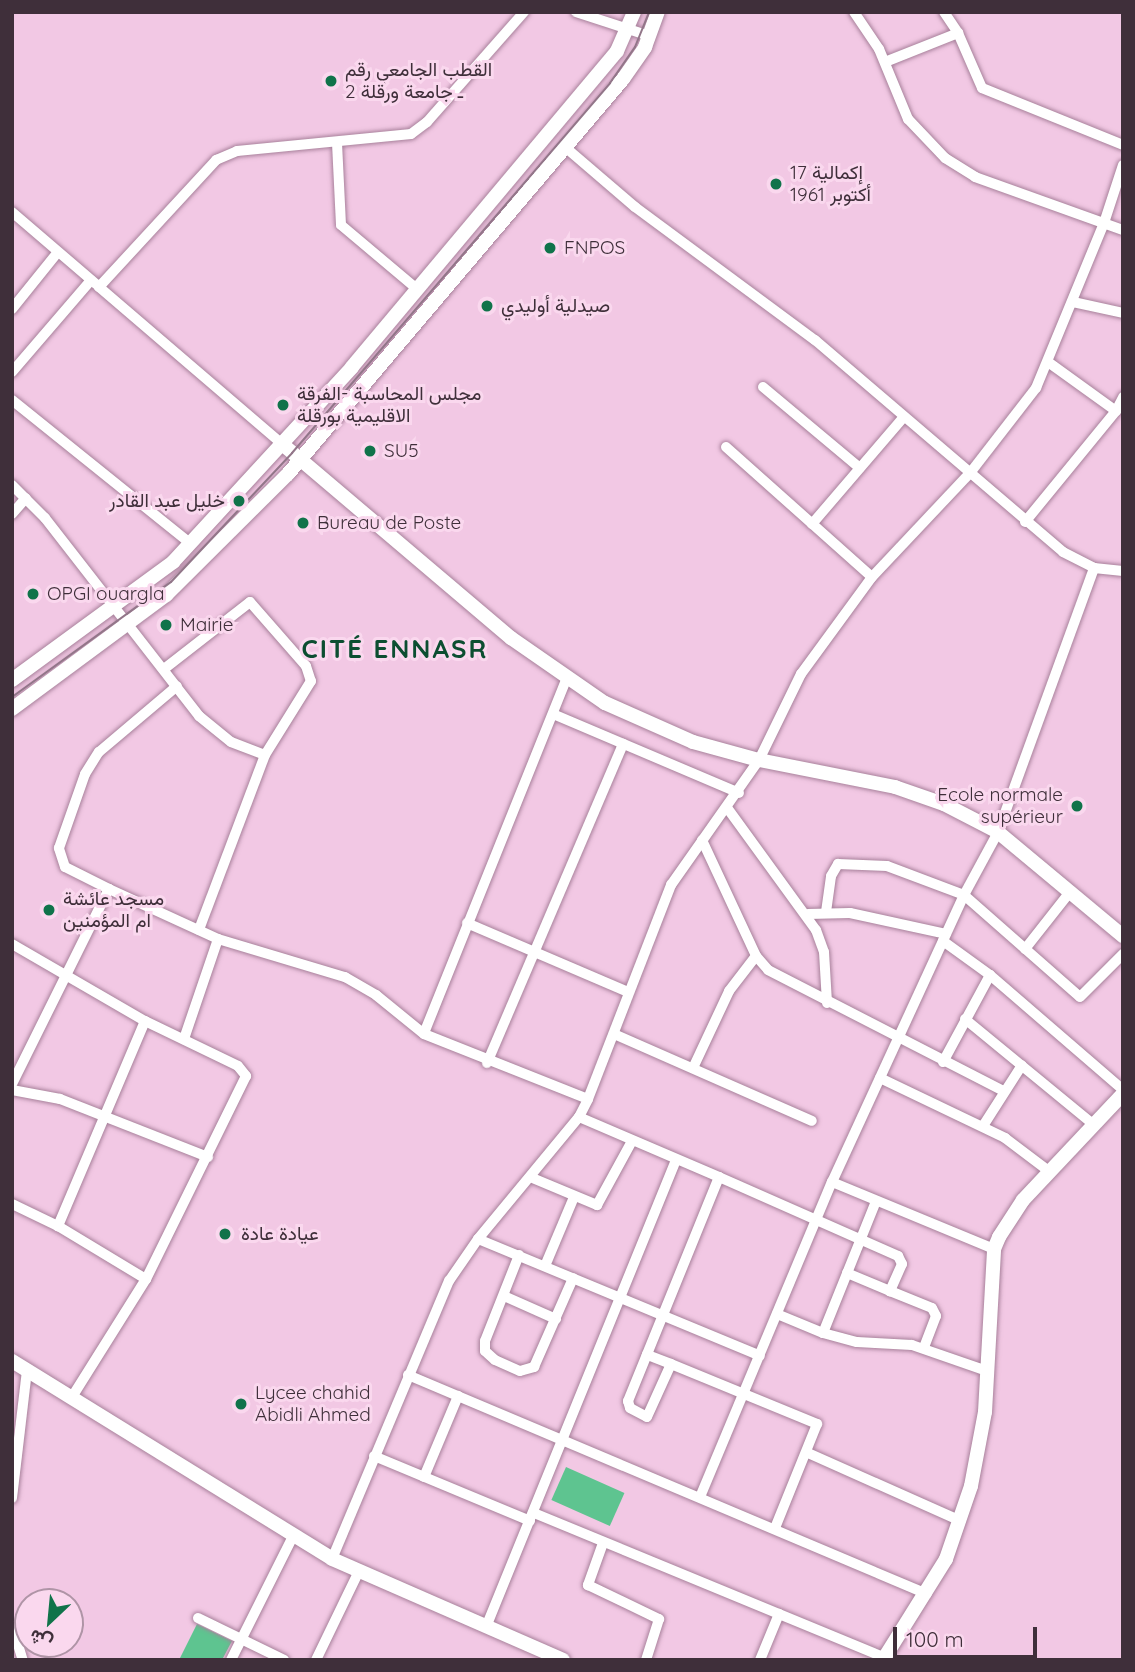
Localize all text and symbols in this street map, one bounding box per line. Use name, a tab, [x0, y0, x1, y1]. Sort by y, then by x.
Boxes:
place label: القطب الجامعي رقم 2 ـ جامعة ورقلة	[345, 59, 492, 103]
marker: القطب الجامعي رقم 2 ـ جامعة ورقلة	[323, 73, 339, 89]
place label: إكمالية 17 أكتوبر 1961	[790, 162, 871, 206]
marker: إكمالية 17 أكتوبر 1961	[768, 176, 784, 192]
place label: FNPOS	[564, 237, 625, 259]
marker: FNPOS	[542, 240, 558, 256]
place label: صيدلية أوليدي	[501, 295, 610, 317]
marker: صيدلية أوليدي	[479, 298, 495, 314]
place label: مجلس المحاسبة -الفرقة الاقليمية بورقلة	[297, 383, 481, 427]
marker: مجلس المحاسبة -الفرقة الاقليمية بورقلة	[275, 397, 291, 413]
place label: SU5	[384, 440, 419, 462]
marker: SU5	[362, 443, 378, 459]
place label: خليل عبد القادر	[109, 490, 225, 512]
marker: خليل عبد القادر	[231, 493, 247, 509]
place label: Bureau de Poste	[317, 512, 461, 534]
marker: Bureau de Poste	[295, 515, 311, 531]
place label: OPGI ouargla	[47, 583, 165, 605]
marker: OPGI ouargla	[25, 586, 41, 602]
place label: Mairie	[180, 614, 233, 636]
marker: Mairie	[158, 617, 174, 633]
district label: CITÉ ENNASR	[303, 633, 487, 665]
place label: Ecole normale supérieur	[937, 784, 1063, 828]
marker: Ecole normale supérieur	[1069, 798, 1085, 814]
place label: مسجد عائشة ام المؤمنين	[63, 888, 164, 932]
marker: مسجد عائشة ام المؤمنين	[41, 902, 57, 918]
place label: عيادة عادة	[241, 1223, 319, 1245]
marker: عيادة عادة	[215, 1224, 235, 1244]
place label: Lycee chahid Abidli Ahmed	[255, 1382, 371, 1426]
marker: Lycee chahid Abidli Ahmed	[233, 1396, 249, 1412]
north arrow	[14, 1588, 84, 1658]
scale bar	[897, 1612, 1040, 1656]
text: ش	[25, 1624, 56, 1656]
text: 100 m	[906, 1626, 964, 1652]

